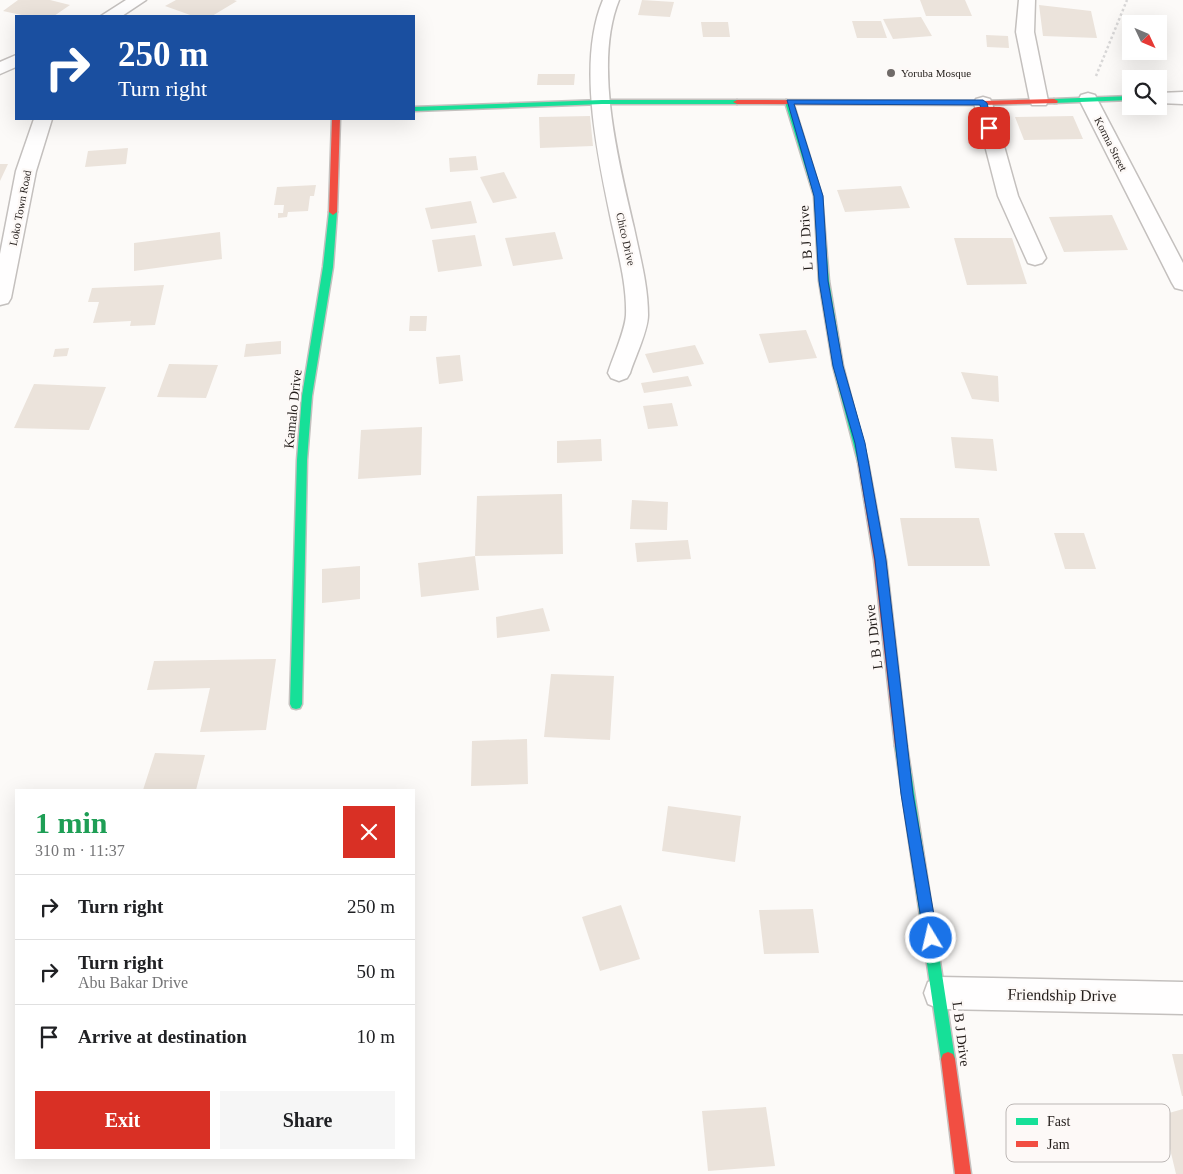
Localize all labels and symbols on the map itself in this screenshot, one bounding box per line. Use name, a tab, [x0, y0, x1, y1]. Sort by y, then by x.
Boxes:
north arrow	[1122, 15, 1168, 60]
marker: Yoruba Mosque	[885, 67, 897, 79]
place label: Yoruba Mosque	[901, 67, 971, 79]
pin	[968, 107, 1010, 149]
street label: Korma Street	[1092, 115, 1130, 173]
street label: Loko Town Road	[7, 169, 33, 247]
street label: L B J Drive	[796, 205, 816, 271]
street label: Chico Drive	[614, 211, 638, 267]
street label: Kamalo Drive	[281, 369, 305, 449]
street label: L B J Drive	[863, 604, 885, 670]
position arrow	[904, 911, 956, 963]
street label: Friendship Drive	[1007, 986, 1117, 1005]
street label: L B J Drive	[950, 1001, 972, 1067]
legend	[1006, 1104, 1170, 1162]
text: Fast	[1047, 1114, 1070, 1129]
text: Jam	[1047, 1137, 1070, 1152]

